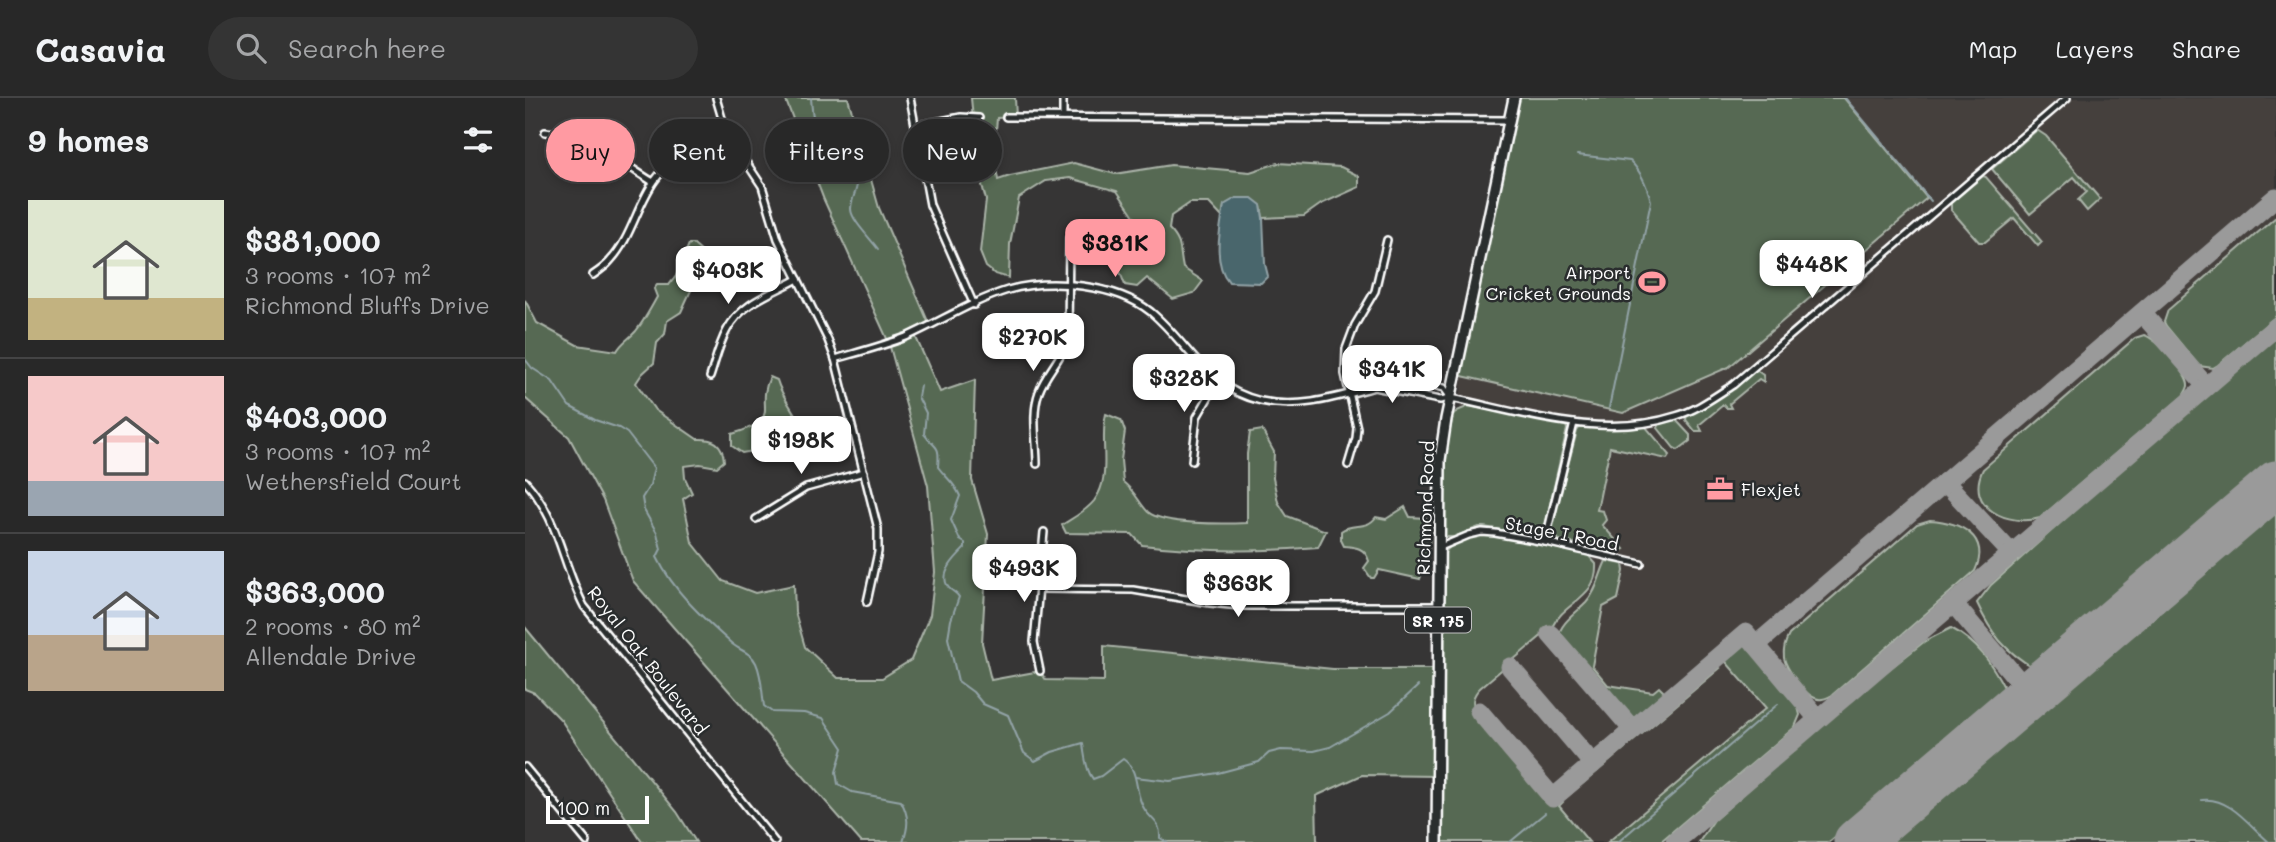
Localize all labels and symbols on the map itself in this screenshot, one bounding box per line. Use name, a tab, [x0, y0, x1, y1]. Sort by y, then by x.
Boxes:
pin: $381K	[1066, 220, 1164, 279]
pin: $448K	[1763, 240, 1861, 300]
pin: $403K	[679, 246, 777, 306]
place label: Airport Cricket Grounds	[1486, 260, 1631, 305]
sports icon: Airport Cricket Grounds	[1637, 267, 1667, 297]
pin: $270K	[984, 314, 1082, 373]
pin: $341K	[1343, 345, 1441, 405]
pin: $328K	[1135, 354, 1233, 414]
pin: $198K	[752, 416, 850, 476]
street label: Richmond Road	[1411, 440, 1439, 576]
office icon: Flexjet	[1705, 474, 1735, 504]
place label: Flexjet	[1741, 477, 1801, 501]
street label: Stage I Road	[1503, 510, 1621, 556]
pin: $493K	[975, 545, 1073, 604]
pin: $363K	[1189, 560, 1287, 619]
street label: Royal Oak Boulevard	[582, 581, 714, 739]
road number: SR 175	[1405, 607, 1471, 632]
scale bar	[546, 793, 649, 825]

